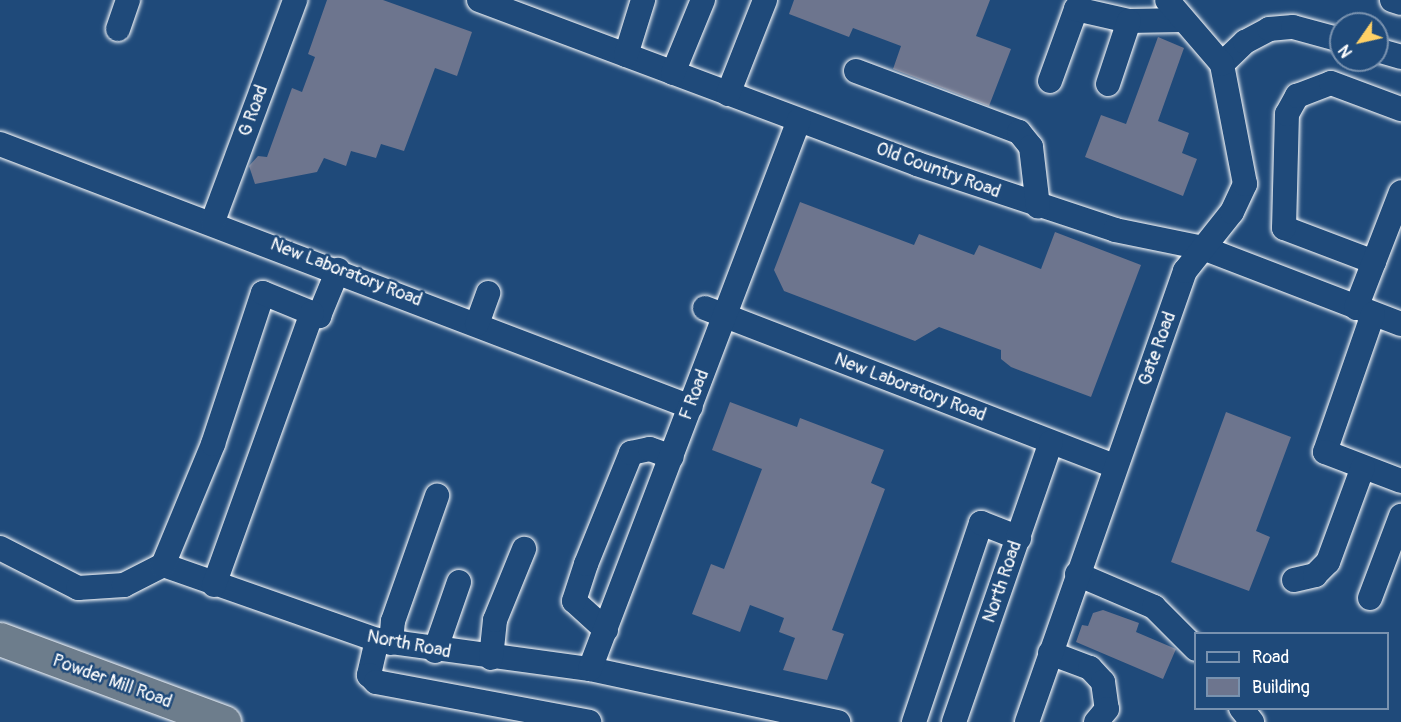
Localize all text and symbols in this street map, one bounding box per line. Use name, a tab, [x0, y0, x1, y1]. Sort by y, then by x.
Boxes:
north arrow	[1329, 12, 1389, 72]
text: N	[1334, 41, 1357, 61]
street label: G Road	[235, 82, 273, 140]
street label: Old Country Road	[873, 138, 1003, 204]
street label: New Laboratory Road	[267, 234, 425, 312]
street label: Gate Road	[1135, 309, 1181, 389]
street label: New Laboratory Road	[831, 349, 989, 427]
street label: F Road	[676, 367, 714, 423]
street label: North Road	[979, 538, 1027, 626]
street label: North Road	[365, 626, 453, 664]
legend	[1194, 632, 1389, 710]
text: Road	[1252, 646, 1289, 669]
street label: Powder Mill Road	[49, 650, 175, 714]
text: Building	[1252, 676, 1310, 699]

